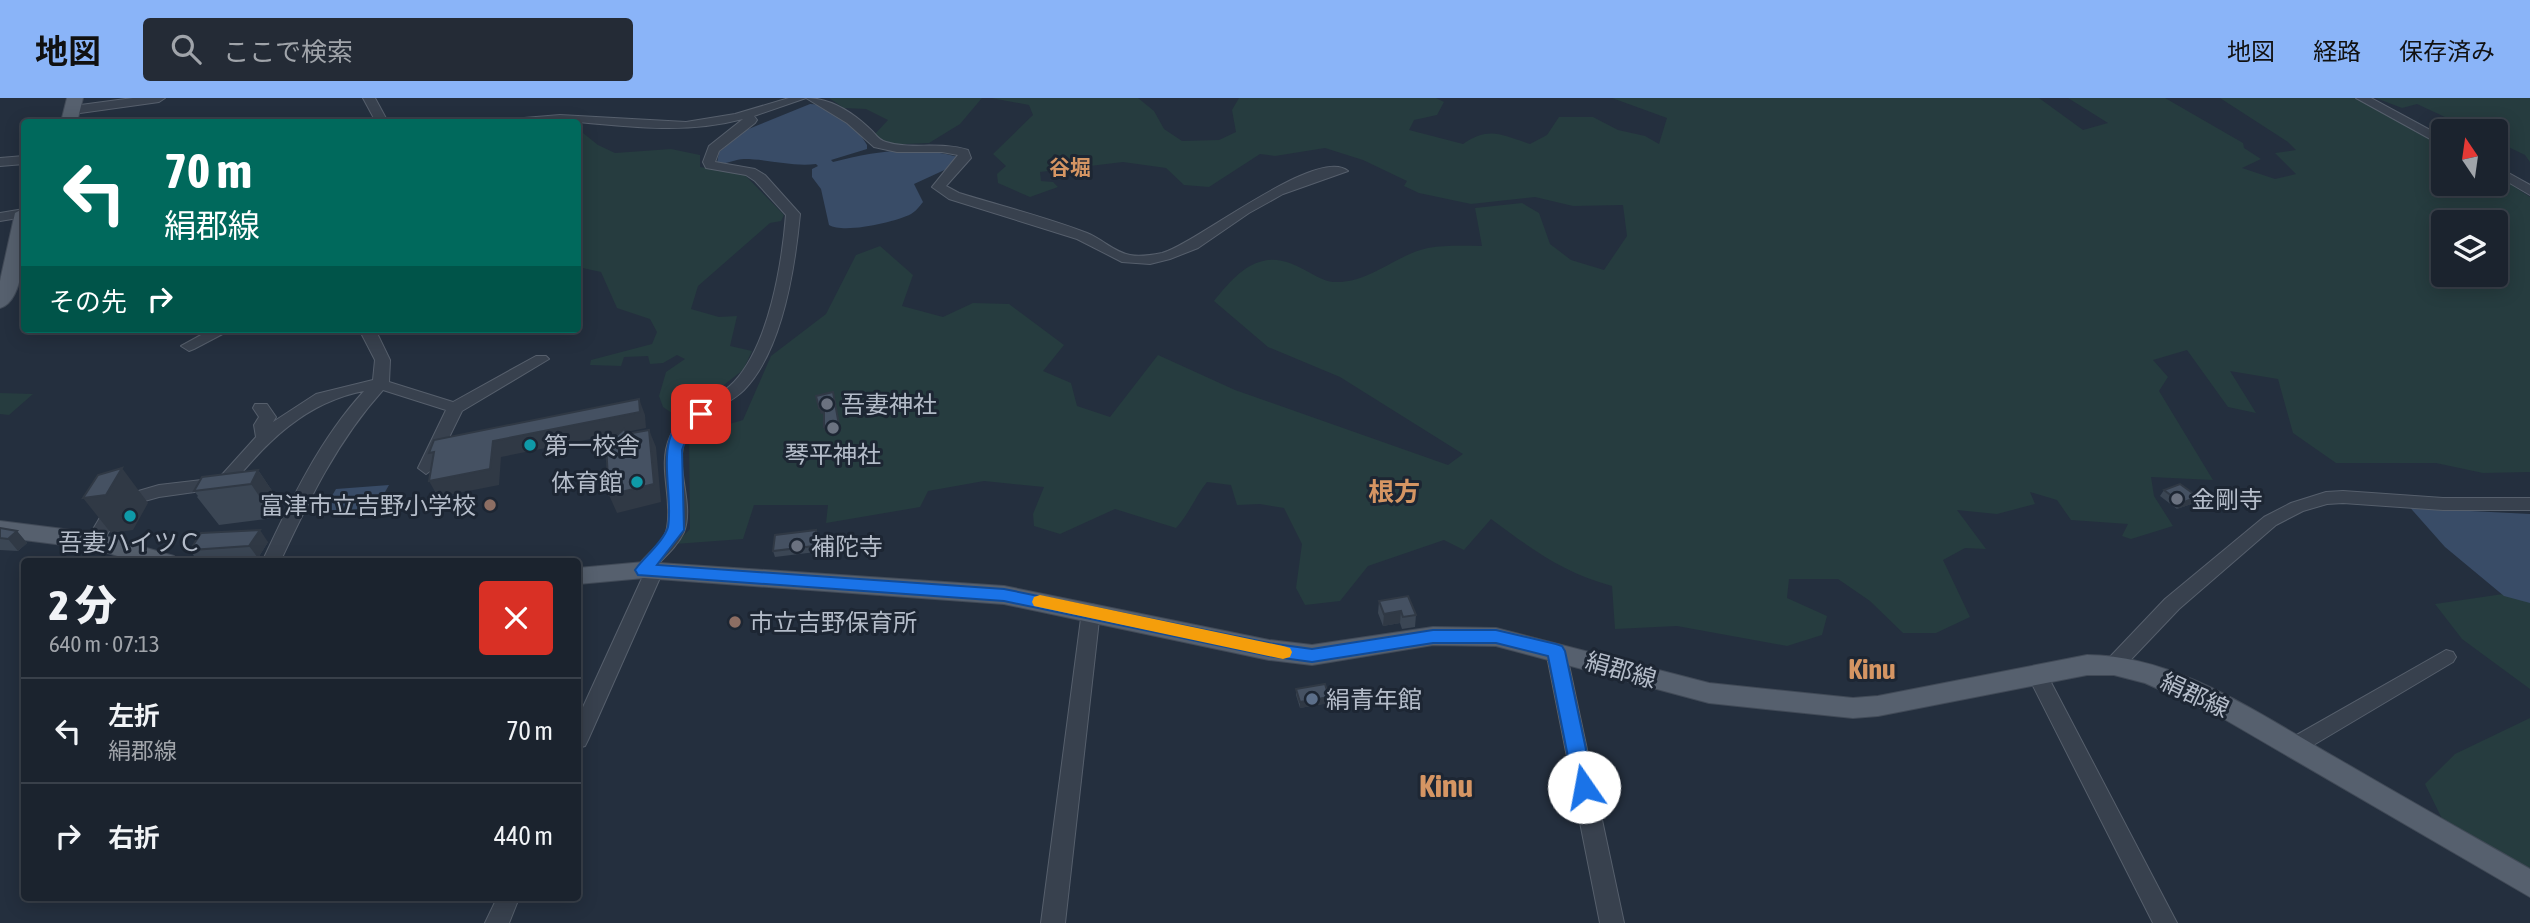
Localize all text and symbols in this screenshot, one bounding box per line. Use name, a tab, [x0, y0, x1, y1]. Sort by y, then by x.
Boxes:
search box	[143, 18, 633, 81]
icon: search	[167, 30, 205, 68]
text: 地図	[35, 32, 101, 70]
text: ここで検索	[223, 37, 353, 67]
text: 地図	[2227, 38, 2275, 65]
text: 経路	[2313, 38, 2361, 65]
text: 保存済み	[2399, 38, 2495, 65]
north arrow	[2431, 119, 2508, 196]
map controls	[2431, 119, 2508, 287]
text: 70 m	[164, 142, 252, 198]
icon: left	[49, 147, 140, 238]
district label: 谷堀	[1049, 155, 1091, 179]
text: 絹郡線	[164, 207, 260, 244]
button: layers	[2431, 210, 2508, 287]
icon: right	[141, 280, 179, 318]
text: その先	[49, 287, 127, 317]
pin	[671, 384, 731, 444]
place label: 吾妻神社	[841, 391, 937, 418]
icon: arrive	[682, 395, 720, 433]
marker: 吾妻神社	[819, 396, 835, 412]
marker: 琴平神社	[825, 420, 841, 436]
place label: 第一校舎	[544, 432, 640, 459]
marker: 第一校舎	[522, 437, 538, 453]
place label: 琴平神社	[785, 441, 881, 468]
place label: 体育館	[551, 469, 623, 496]
marker: 体育館	[629, 474, 645, 490]
district label: 根方	[1368, 477, 1420, 507]
place label: 金剛寺	[2191, 486, 2263, 513]
marker: 金剛寺	[2169, 491, 2185, 507]
place label: 富津市立吉野小学校	[260, 492, 476, 519]
marker: 富津市立吉野小学校	[482, 497, 498, 513]
marker: 吾妻ハイツＣ	[122, 508, 138, 524]
place label: 吾妻ハイツＣ	[58, 529, 202, 556]
place label: 補陀寺	[811, 533, 883, 560]
marker: 補陀寺	[789, 538, 805, 554]
text: 2 分	[49, 581, 117, 629]
button: close	[479, 581, 553, 655]
place label: 市立吉野保育所	[749, 609, 917, 636]
marker: 市立吉野保育所	[727, 614, 743, 630]
text: 640 m · 07:13	[49, 631, 160, 657]
street label: 絹郡線	[1583, 647, 1659, 693]
district label: Kinu	[1848, 653, 1896, 685]
street label: 絹郡線	[2157, 668, 2233, 722]
place label: 絹青年館	[1326, 686, 1422, 713]
marker: 絹青年館	[1304, 691, 1320, 707]
text: 左折	[108, 701, 160, 731]
icon: left	[49, 712, 87, 750]
text: 70 m	[506, 716, 553, 746]
text: 絹郡線	[108, 738, 177, 764]
position arrow	[1547, 750, 1621, 824]
district label: Kinu	[1419, 767, 1473, 804]
icon: right	[49, 817, 87, 855]
text: 440 m	[494, 821, 553, 851]
text: 右折	[108, 823, 160, 853]

